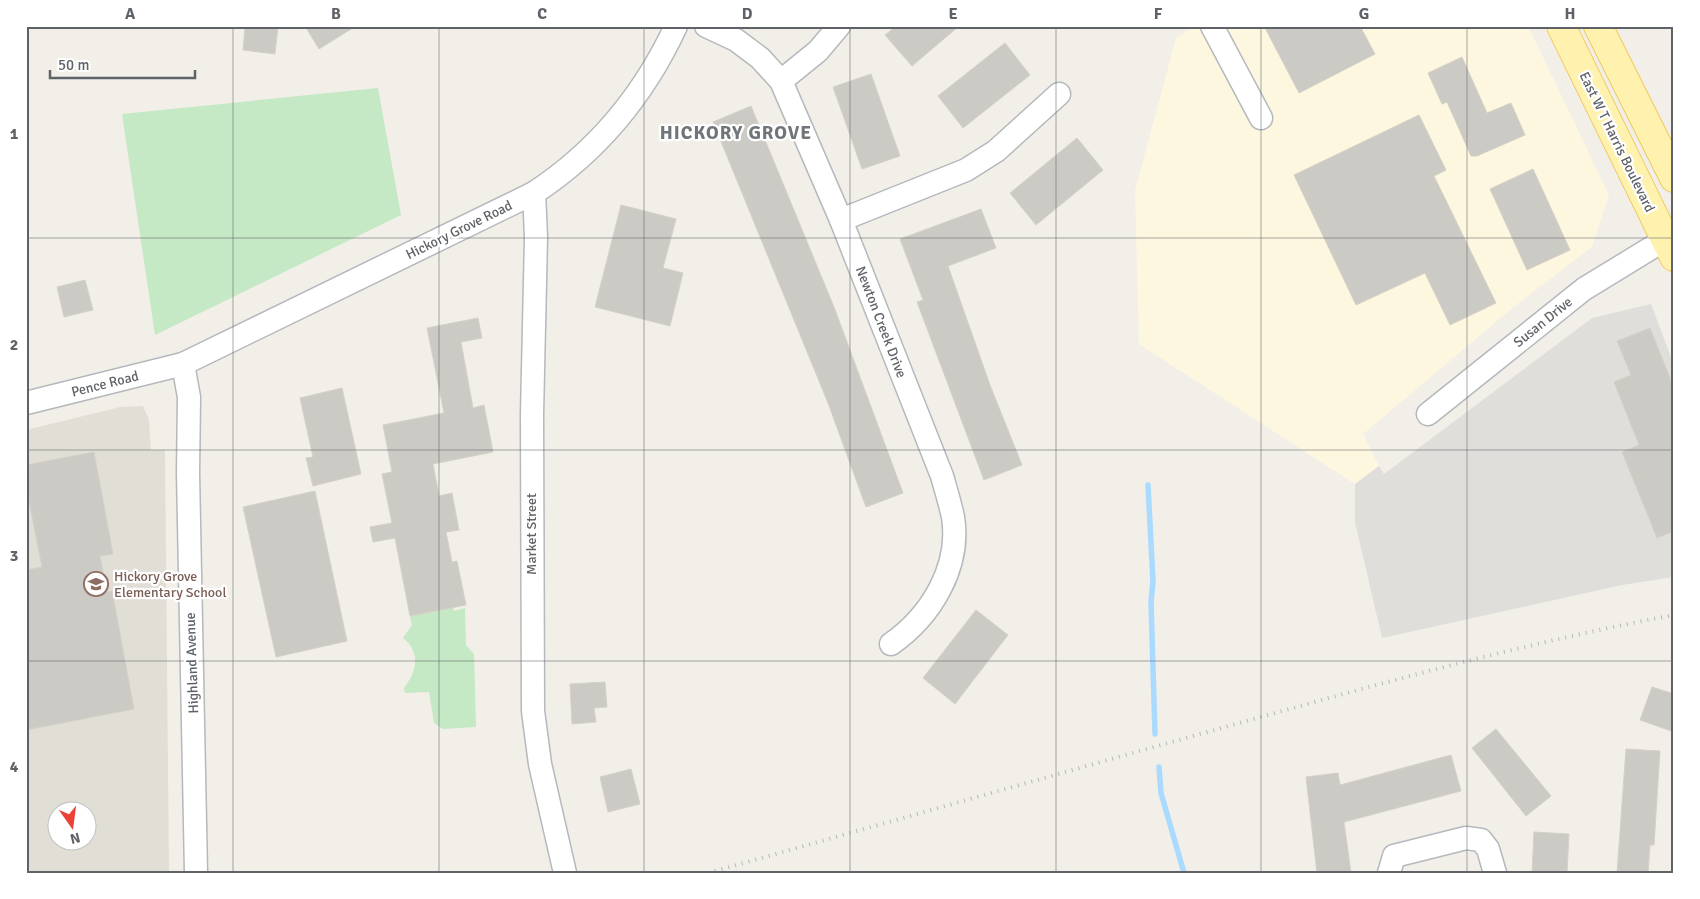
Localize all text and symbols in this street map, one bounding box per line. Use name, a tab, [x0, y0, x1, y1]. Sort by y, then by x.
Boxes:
text: A	[125, 4, 136, 24]
text: B	[331, 4, 341, 24]
text: C	[537, 4, 547, 24]
text: D	[742, 4, 753, 24]
text: E	[948, 4, 958, 24]
text: F	[1154, 4, 1163, 24]
text: G	[1359, 4, 1369, 24]
text: H	[1565, 4, 1575, 24]
scale bar	[50, 48, 195, 80]
text: 50 m	[58, 56, 89, 74]
street label: East W T Harris Boulevard	[1576, 69, 1658, 215]
district label: HICKORY GROVE	[660, 121, 812, 145]
text: 1	[10, 124, 19, 144]
street label: Hickory Grove Road	[403, 197, 515, 263]
street label: Newton Creek Drive	[852, 264, 910, 380]
street label: Susan Drive	[1510, 293, 1576, 351]
text: 2	[10, 335, 18, 355]
street label: Pence Road	[70, 367, 140, 401]
street label: Market Street	[523, 493, 540, 575]
text: 3	[10, 546, 18, 566]
place label: Hickory Grove Elementary School	[114, 568, 227, 601]
school or university icon: Hickory Grove Elementary School	[83, 571, 109, 597]
street label: Highland Avenue	[182, 612, 202, 714]
text: 4	[10, 757, 19, 777]
north arrow	[48, 802, 98, 852]
text: N	[68, 829, 82, 848]

